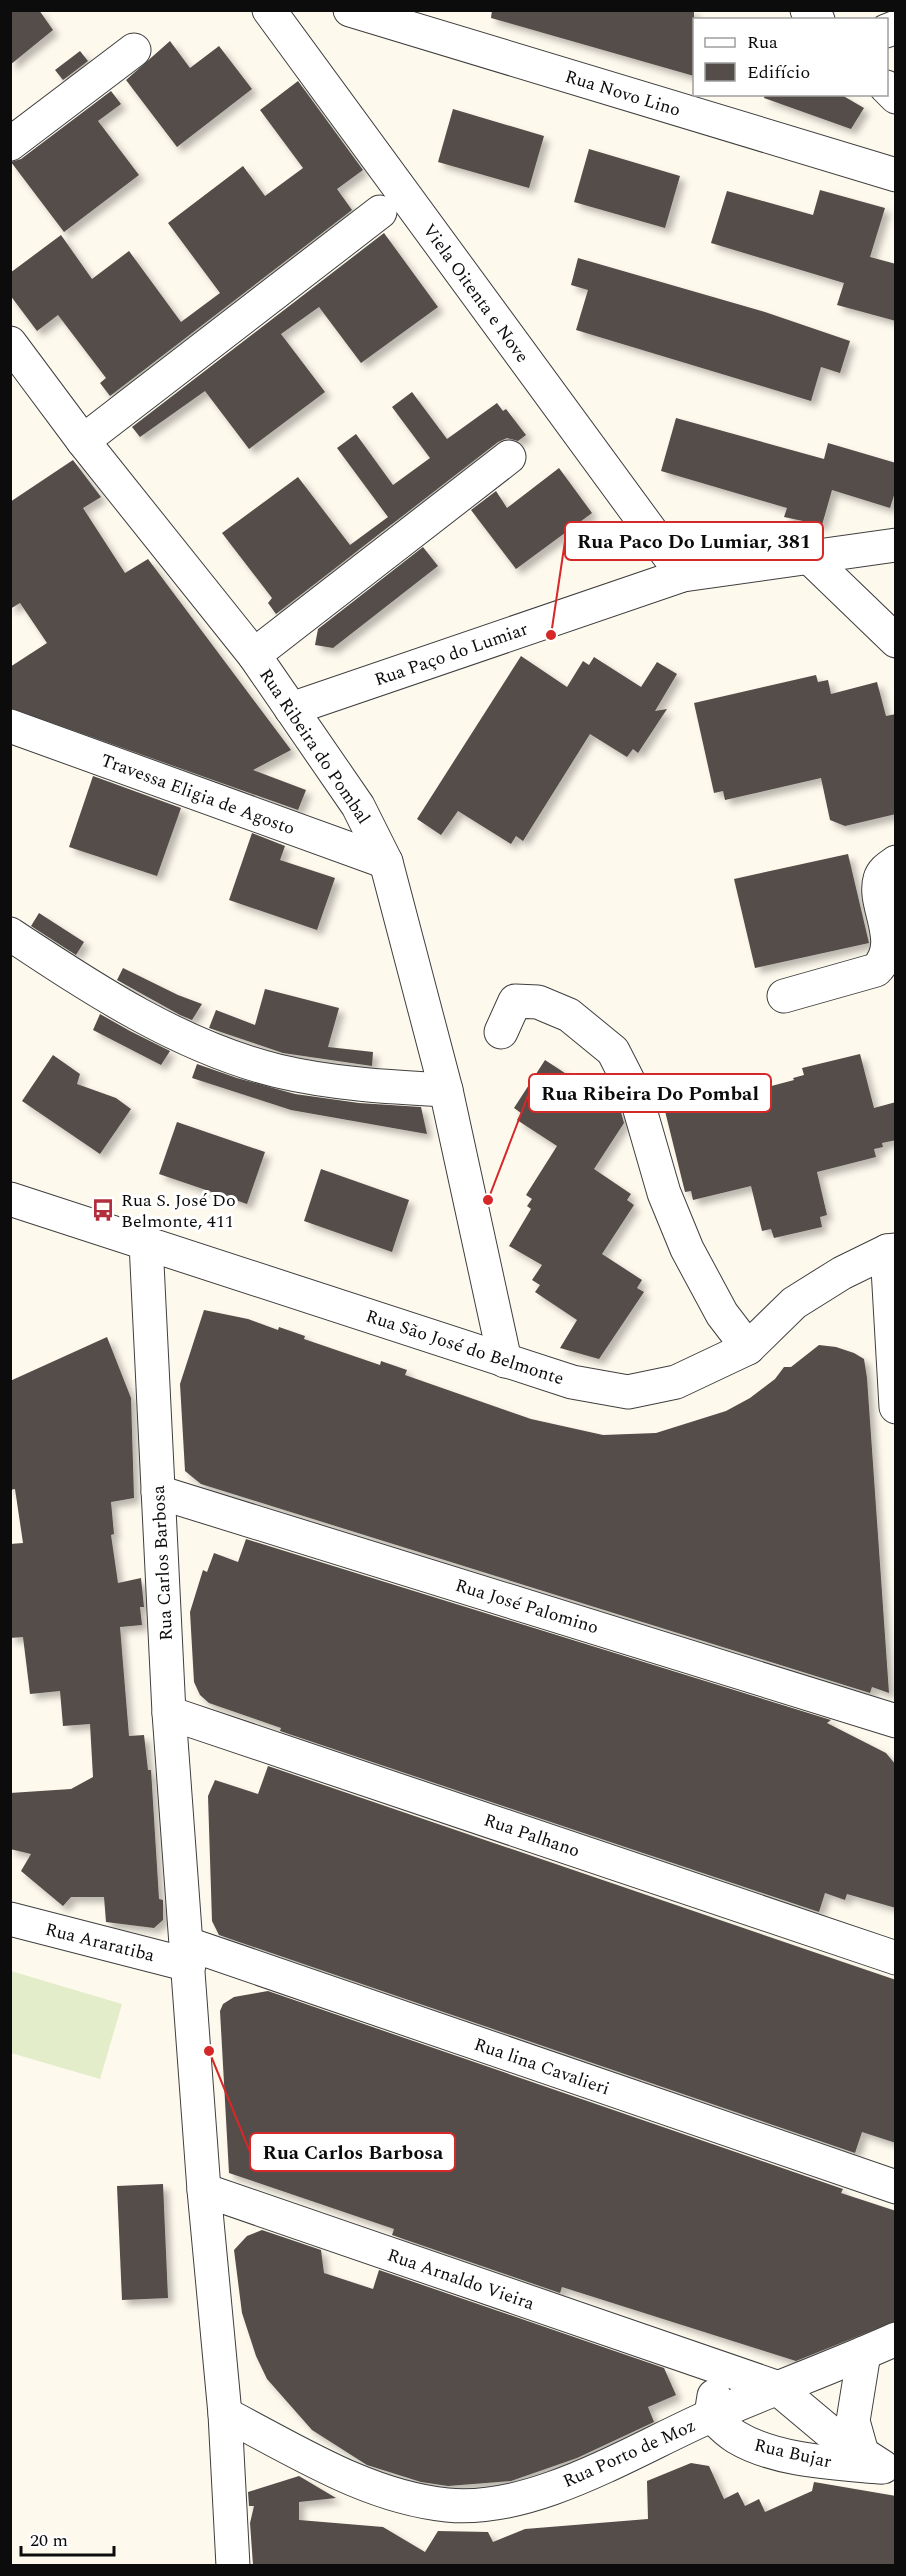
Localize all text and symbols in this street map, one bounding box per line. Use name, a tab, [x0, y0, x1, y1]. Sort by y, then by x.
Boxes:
legend	[693, 18, 888, 96]
text: Rua	[747, 29, 778, 56]
text: Edifício	[747, 59, 810, 86]
street label: Rua Novo Lino	[562, 63, 684, 124]
street label: Viela Oitenta e Nove	[416, 218, 535, 369]
callout: Rua Paco Do Lumiar, 381	[565, 522, 823, 560]
text: Rua Paco Do Lumiar, 381	[577, 527, 811, 557]
street label: Rua Paço do Lumiar	[371, 616, 532, 693]
street label: Rua Ribeira do Pombal	[252, 663, 377, 830]
street label: Travessa Eligia de Agosto	[97, 747, 299, 842]
callout: Rua Ribeira Do Pombal	[529, 1074, 771, 1112]
text: Rua Ribeira Do Pombal	[541, 1079, 759, 1109]
place label: Rua S. José Do Belmonte, 411	[121, 1187, 236, 1235]
bus stop icon: Rua S. José Do Belmonte, 411	[90, 1197, 116, 1223]
street label: Rua São José do Belmonte	[362, 1303, 567, 1392]
street label: Rua Carlos Barbosa	[145, 1484, 180, 1642]
street label: Rua José Palomino	[452, 1572, 602, 1641]
street label: Rua Palhano	[480, 1806, 583, 1864]
street label: Rua Araratiba	[42, 1916, 158, 1969]
street label: Rua lina Cavalieri	[471, 2031, 613, 2102]
callout: Rua Carlos Barbosa	[250, 2133, 455, 2171]
text: Rua Carlos Barbosa	[263, 2138, 444, 2168]
street label: Rua Arnaldo Vieira	[384, 2242, 538, 2317]
street label: Rua Porto de Moz	[559, 2412, 700, 2495]
street label: Rua Bujar	[751, 2431, 834, 2476]
scale bar	[21, 2519, 114, 2557]
text: 20 m	[30, 2527, 68, 2554]

